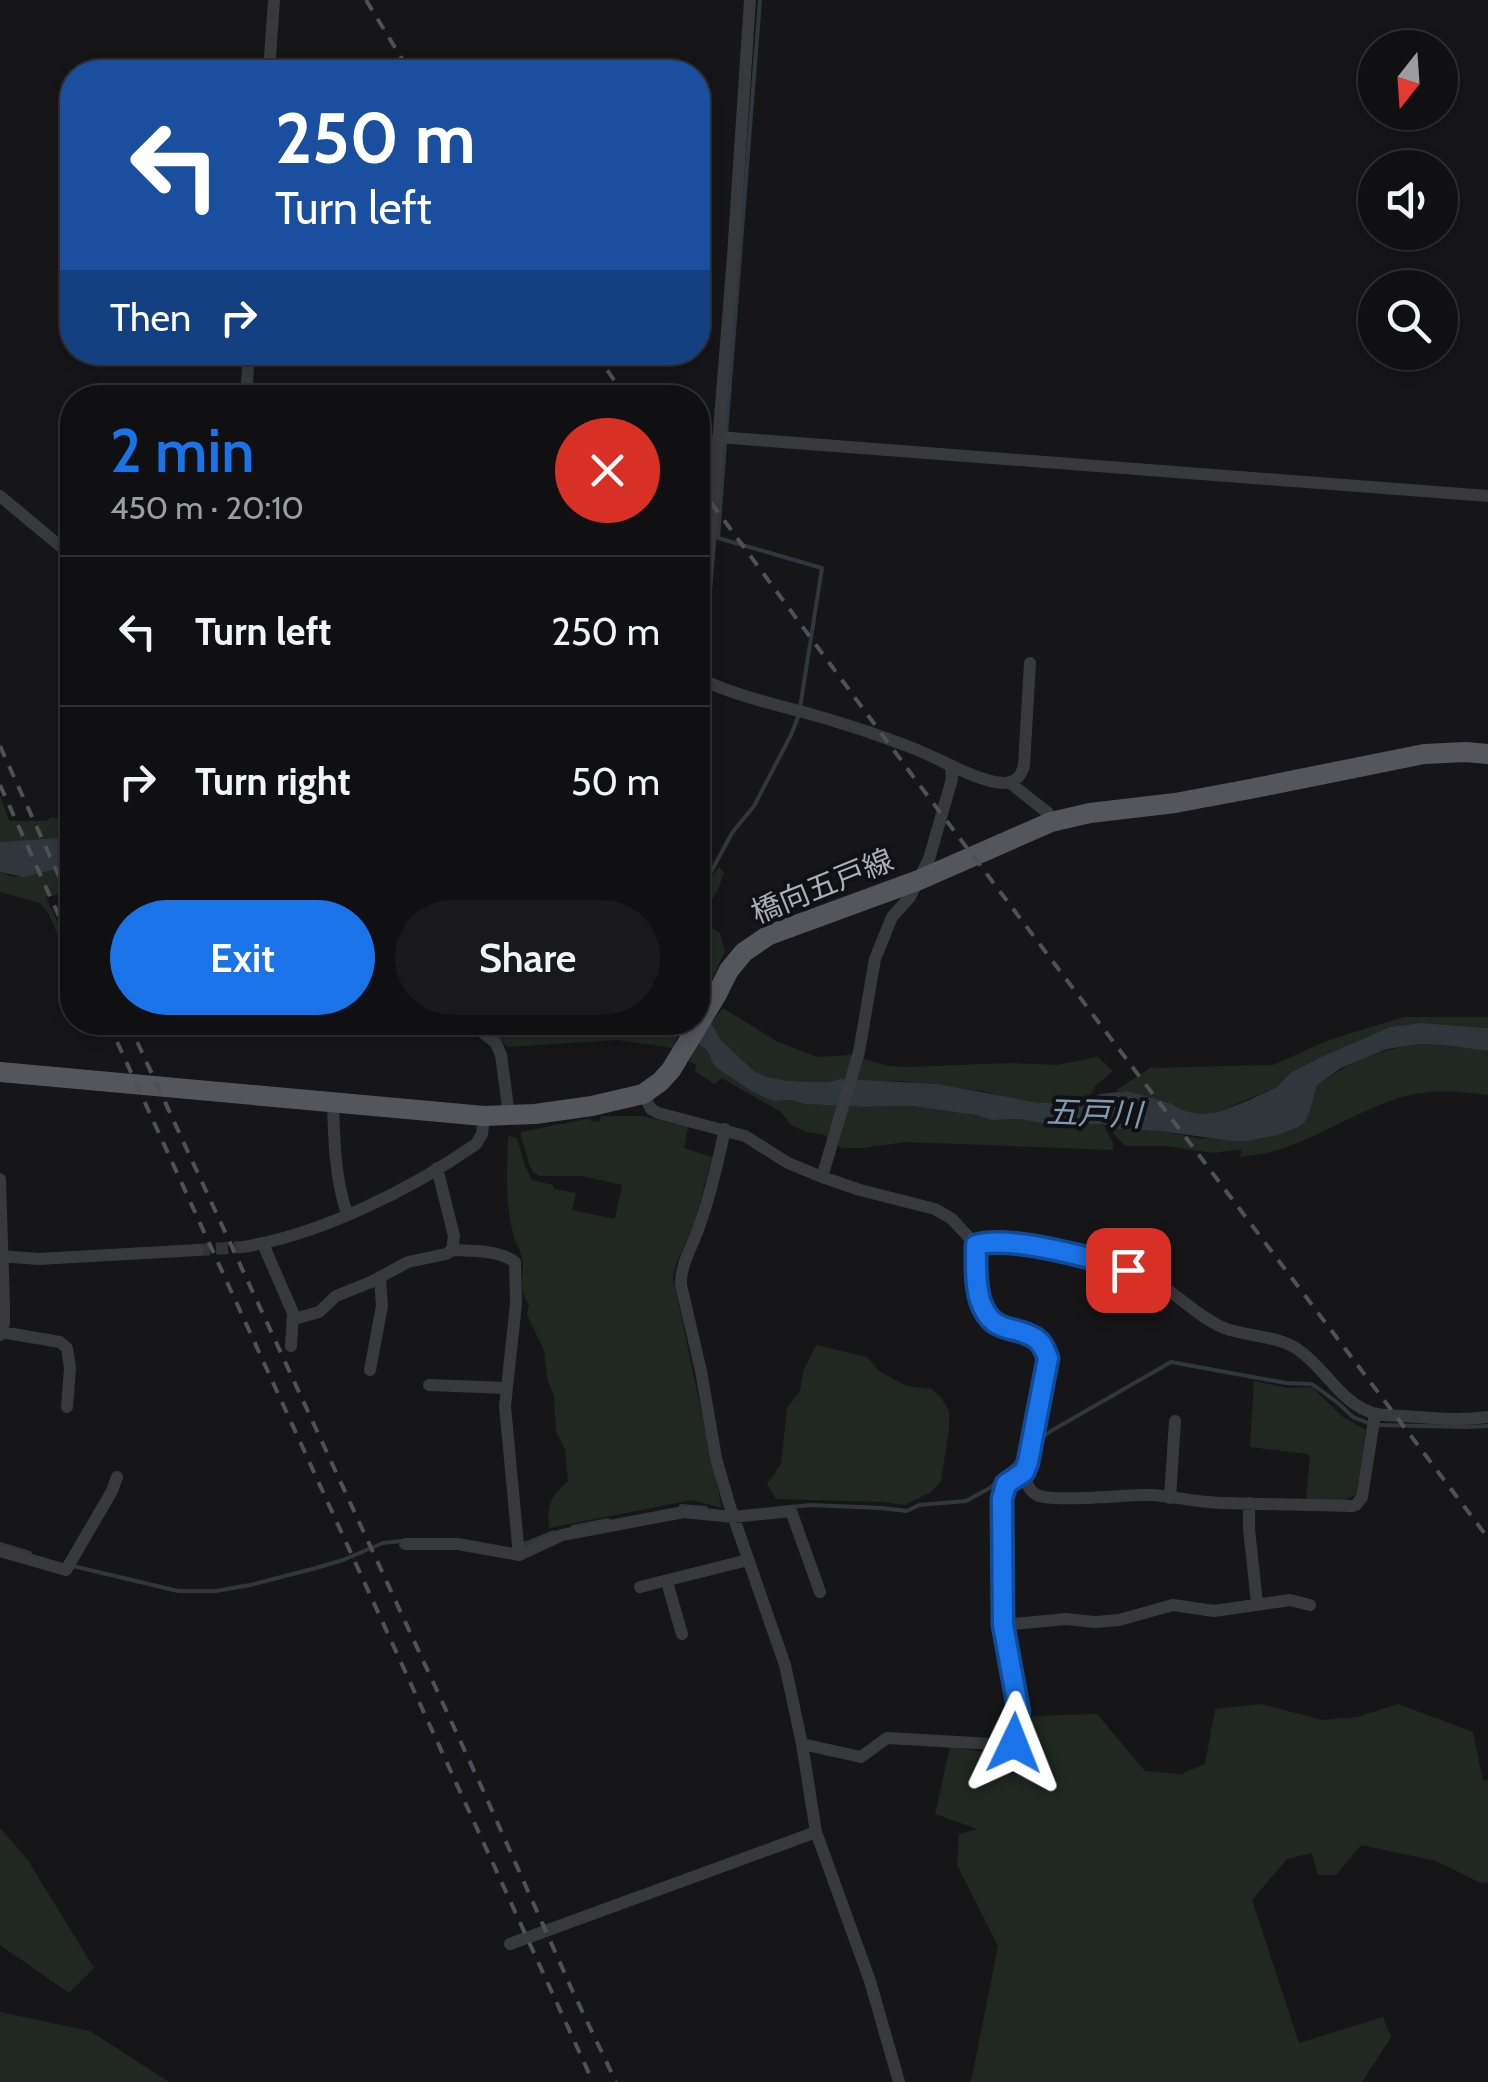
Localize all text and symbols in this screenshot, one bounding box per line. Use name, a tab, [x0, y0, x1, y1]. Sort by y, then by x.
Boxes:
north arrow	[1358, 30, 1458, 130]
map controls	[1358, 30, 1458, 370]
text: 250 m	[275, 95, 476, 181]
icon: left	[110, 100, 240, 230]
button: sound	[1358, 150, 1458, 250]
text: Turn left	[275, 181, 432, 235]
button: search	[1358, 270, 1458, 370]
icon: right	[211, 290, 266, 345]
text: Then	[110, 294, 191, 341]
text: 2 min	[110, 414, 255, 487]
button: close	[555, 418, 660, 523]
text: 450 m · 20:10	[110, 488, 304, 527]
icon: left	[110, 604, 165, 659]
text: Turn left	[195, 608, 331, 655]
text: 250 m	[551, 608, 660, 655]
icon: right	[110, 754, 165, 809]
text: Turn right	[195, 758, 351, 805]
text: 50 m	[571, 758, 660, 805]
street label: 橋向五戸線	[746, 841, 898, 931]
button: Exit	[110, 900, 375, 1015]
button: Share	[395, 900, 660, 1015]
water label: 五戸川	[1045, 1092, 1146, 1134]
pin	[1086, 1228, 1171, 1313]
icon: arrive	[1101, 1243, 1156, 1298]
position arrow	[962, 1691, 1066, 1795]

